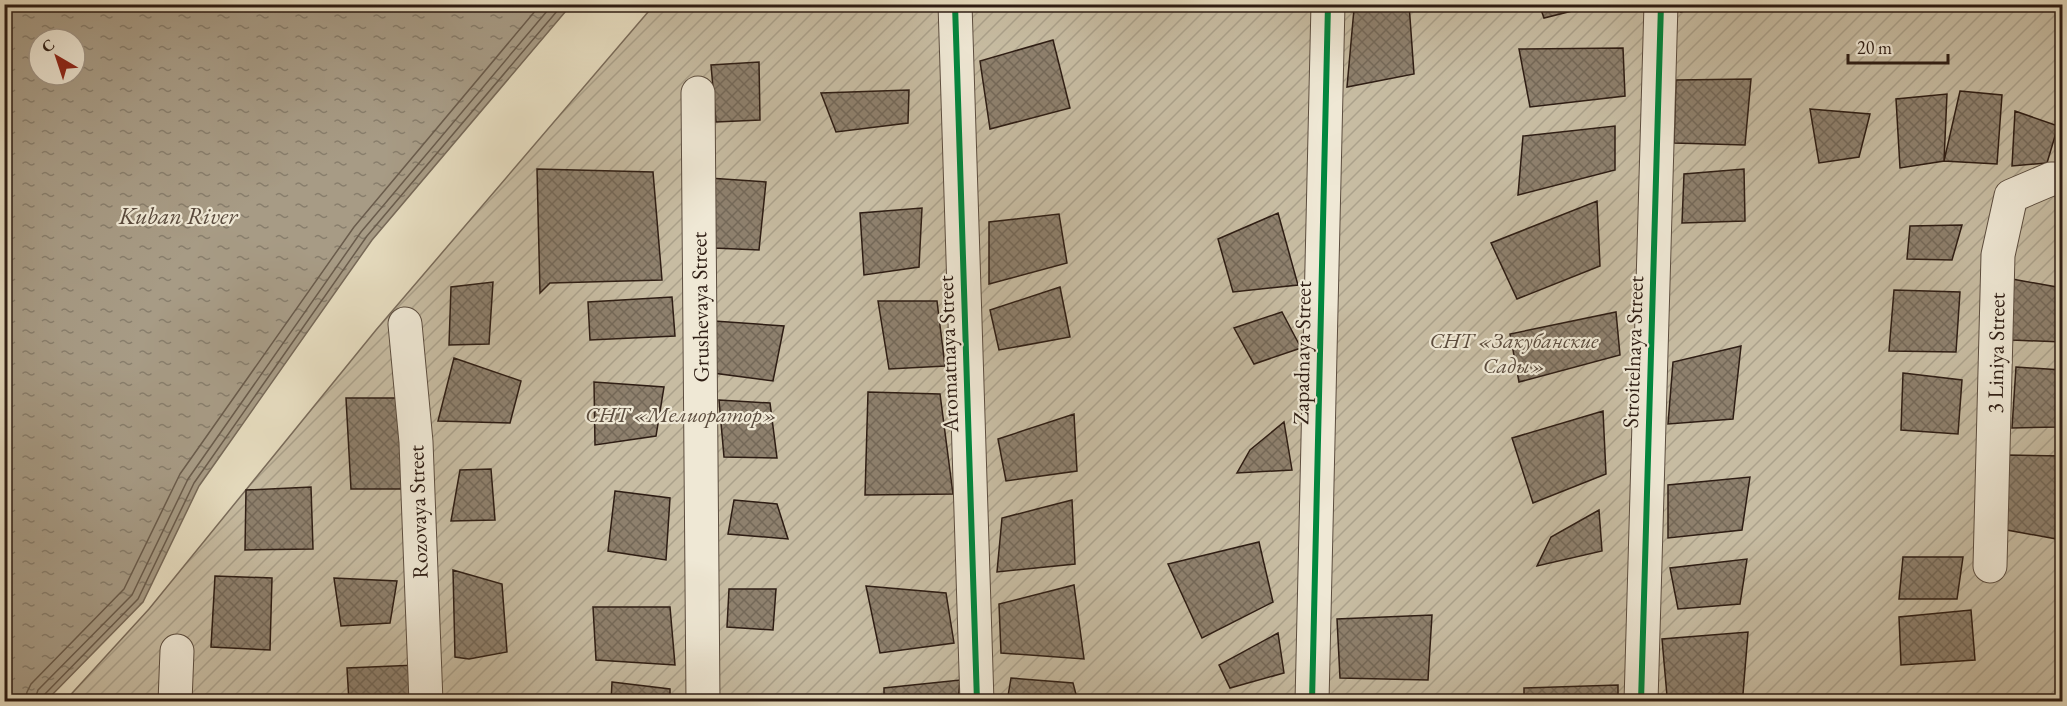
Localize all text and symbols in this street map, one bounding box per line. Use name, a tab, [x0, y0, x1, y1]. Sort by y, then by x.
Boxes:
north arrow	[27, 27, 87, 87]
scale bar	[1848, 27, 1948, 65]
text: С	[37, 34, 59, 57]
text: 20 m	[1857, 36, 1892, 59]
water label: Kuban River	[118, 200, 239, 231]
street label: Grushevaya Street	[684, 231, 716, 383]
street label: Aromatnaya Street	[931, 275, 965, 434]
street label: Stroitelnaya Street	[1616, 275, 1650, 429]
street label: Zapadnaya Street	[1286, 281, 1318, 425]
street label: 3 Liniya Street	[1980, 292, 2012, 414]
park label: СНТ «Закубанские Сады»	[1429, 326, 1599, 380]
park label: СНТ «Мелиоратор»	[585, 400, 777, 429]
street label: Rozovaya Street	[401, 445, 435, 579]

